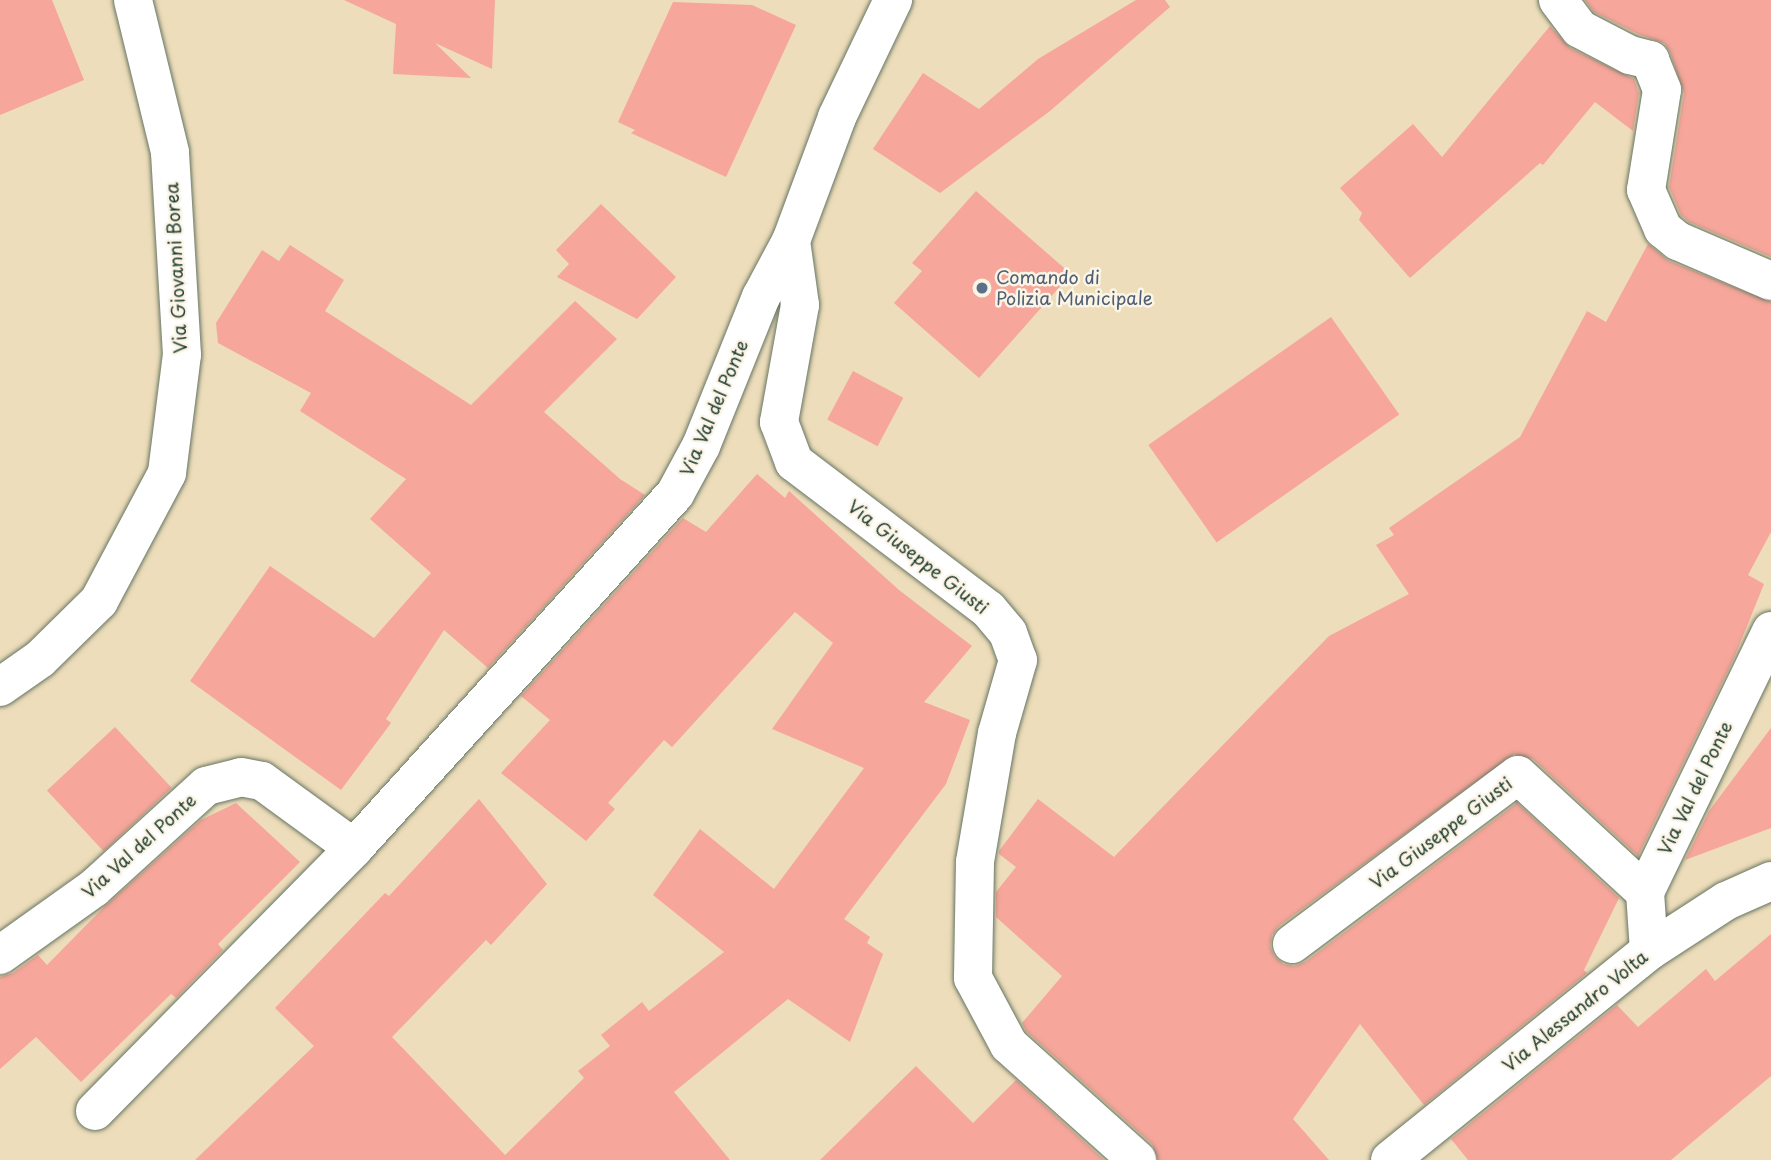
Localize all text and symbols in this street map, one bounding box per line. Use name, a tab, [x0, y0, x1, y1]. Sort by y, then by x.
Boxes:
street label: Via Giovanni Borea	[161, 183, 191, 353]
place label: Comando di Polizia Municipale	[996, 267, 1152, 310]
marker: Comando di Polizia Municipale	[974, 280, 990, 296]
street label: Via Val del Ponte	[676, 337, 752, 479]
street label: Via Giuseppe Giusti	[844, 496, 992, 618]
street label: Via Val del Ponte	[1653, 718, 1737, 858]
street label: Via Giuseppe Giusti	[1366, 773, 1516, 893]
street label: Via Val del Ponte	[78, 789, 200, 903]
street label: Via Alessandro Volta	[1498, 946, 1652, 1076]

